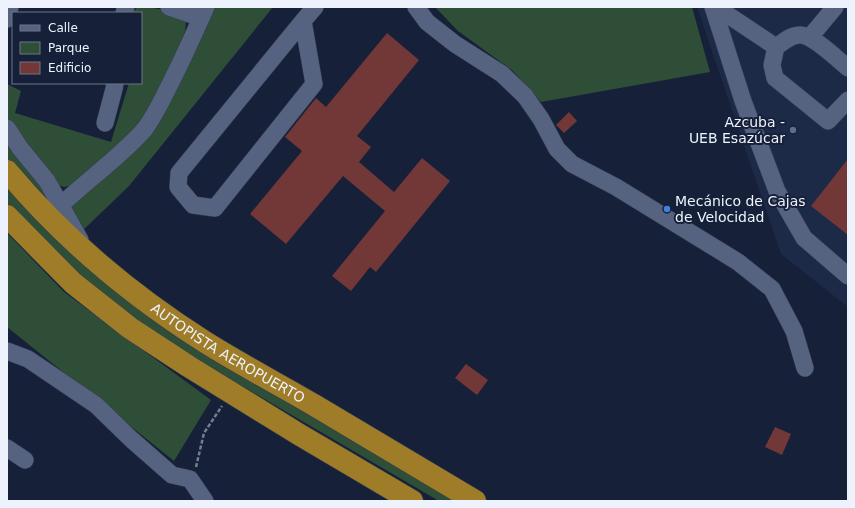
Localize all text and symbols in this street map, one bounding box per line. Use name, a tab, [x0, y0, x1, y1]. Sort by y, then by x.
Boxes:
legend	[12, 12, 142, 84]
text: Calle	[48, 21, 78, 35]
text: Parque	[48, 41, 89, 55]
text: Edificio	[48, 61, 91, 75]
place label: Azcuba - UEB Esazúcar	[689, 114, 785, 146]
marker: Azcuba - UEB Esazúcar	[788, 125, 798, 135]
place label: Mecánico de Cajas de Velocidad	[675, 193, 806, 225]
marker: Mecánico de Cajas de Velocidad	[662, 204, 672, 214]
street label: AUTOPISTA AEROPUERTO	[148, 300, 308, 406]

